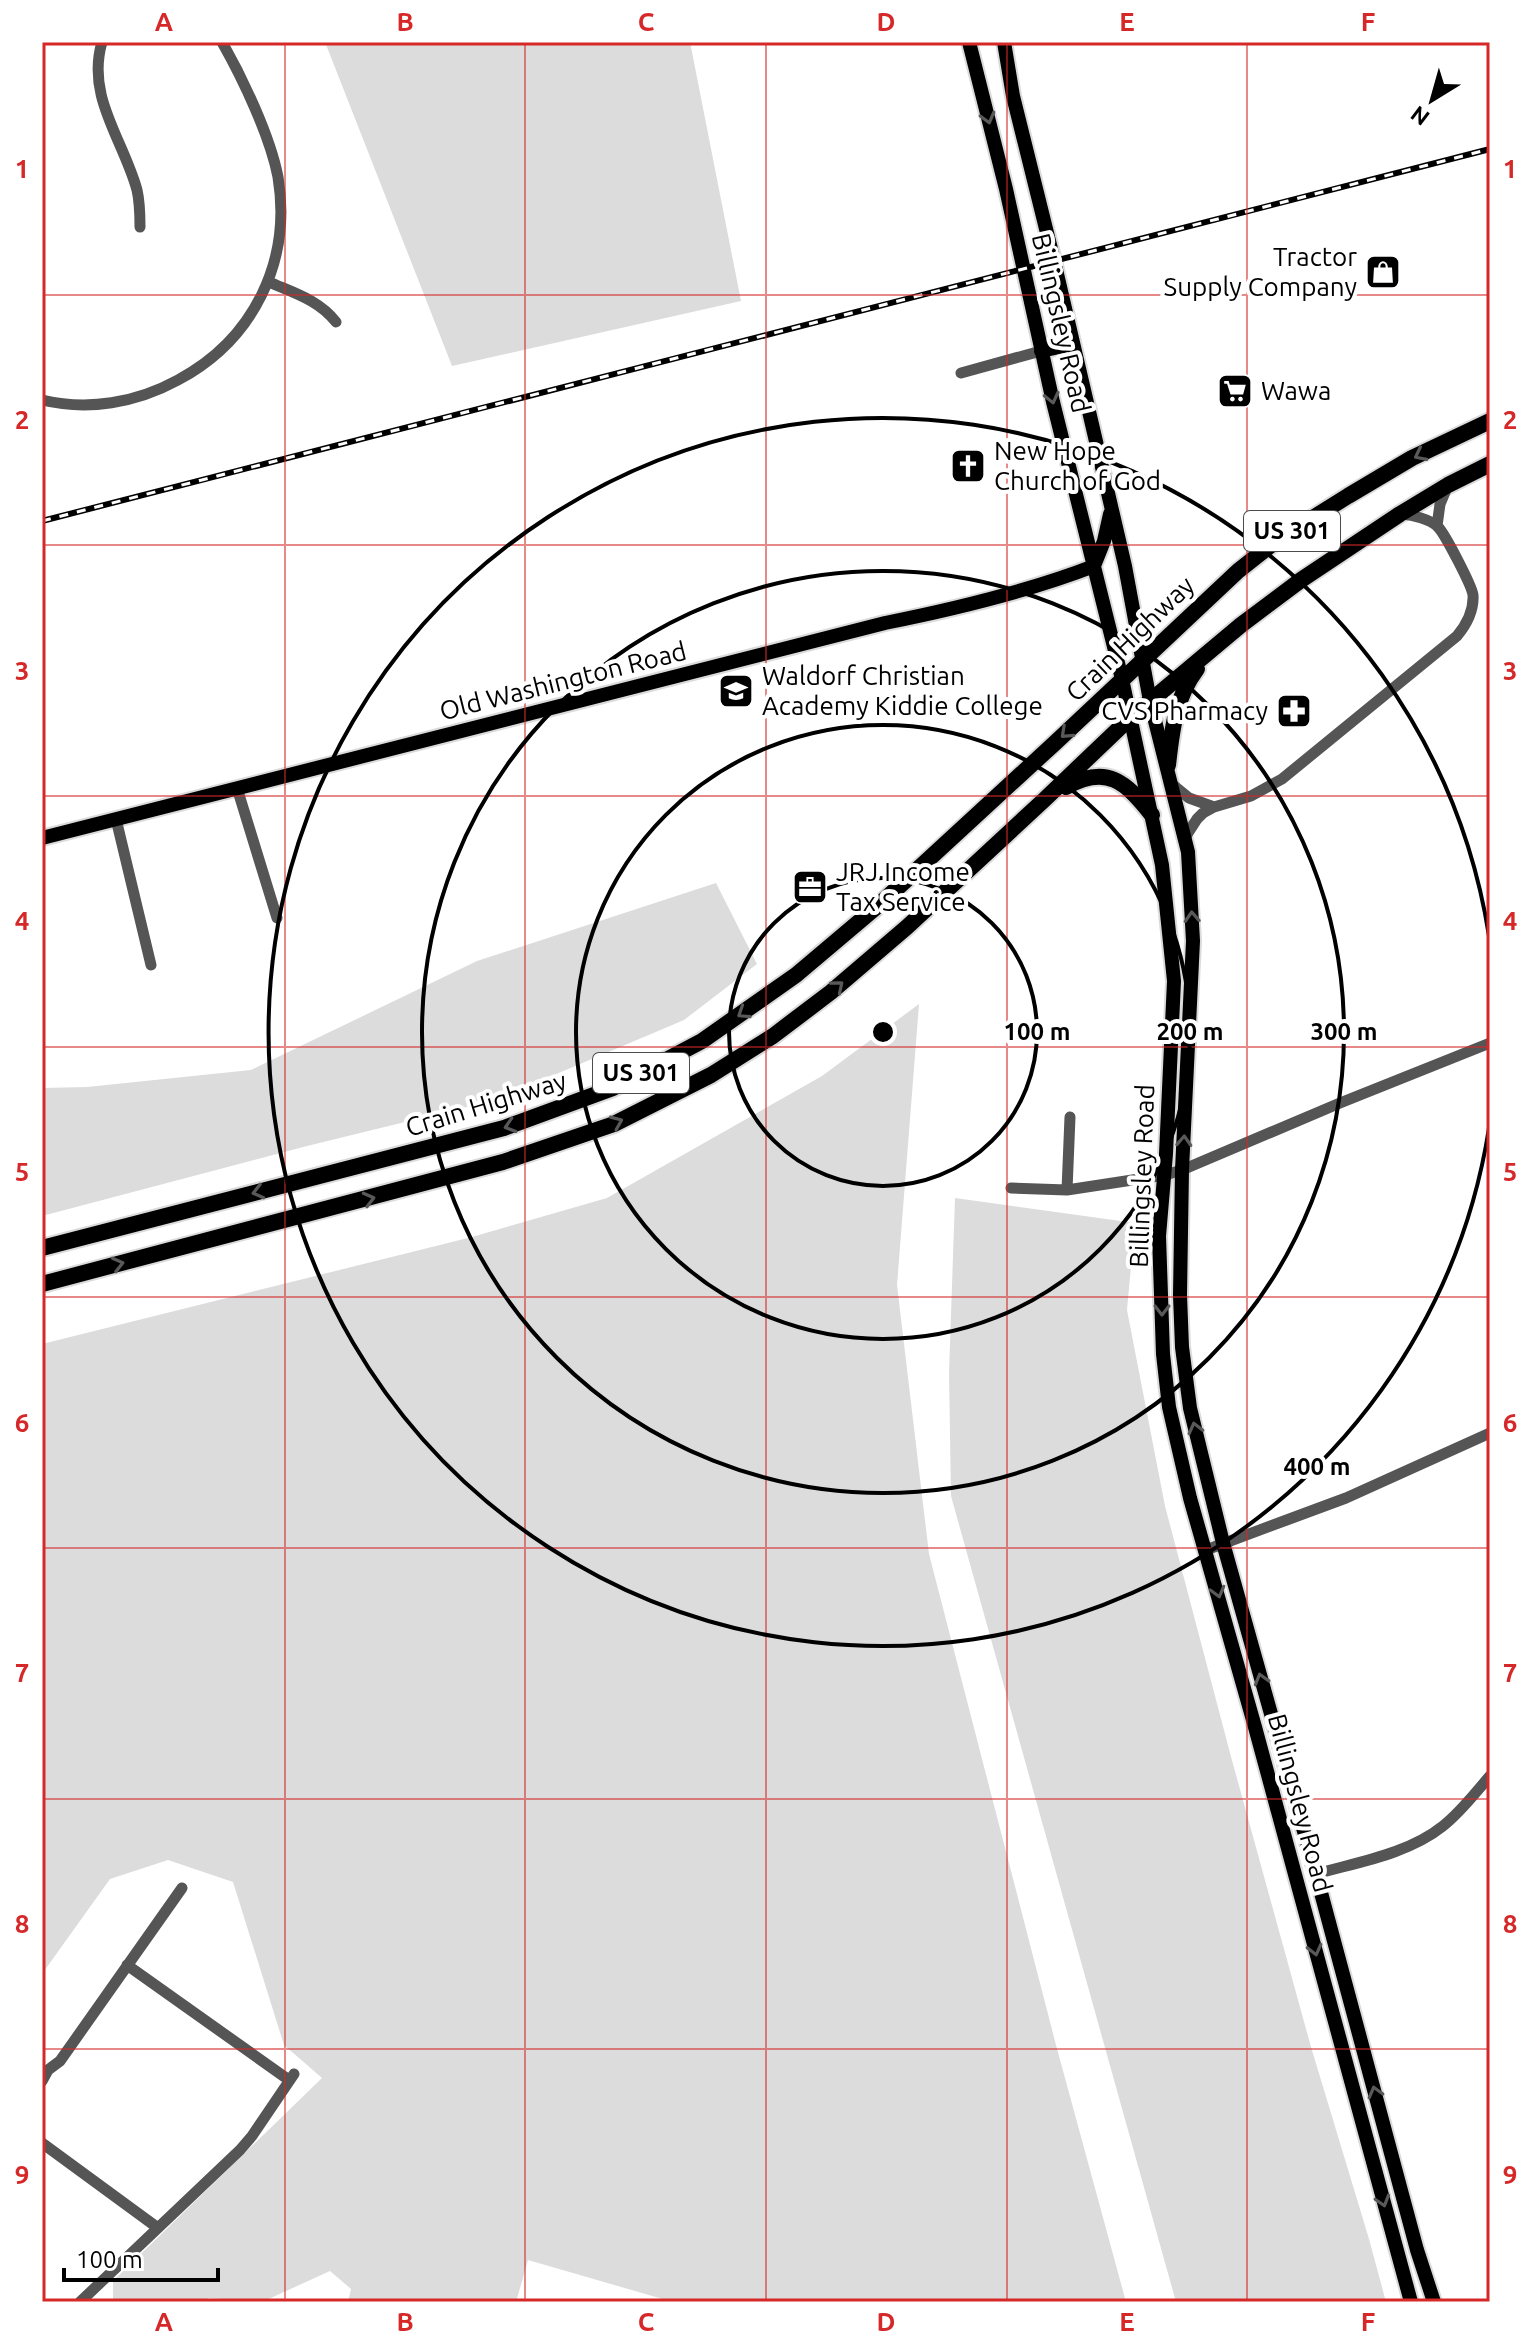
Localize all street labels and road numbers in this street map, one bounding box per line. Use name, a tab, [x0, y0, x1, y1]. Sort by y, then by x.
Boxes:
street label: Billingsley Road	[1027, 230, 1096, 416]
road number: US 301	[1244, 511, 1340, 551]
street label: Crain Highway	[1060, 570, 1200, 707]
street label: Old Washington Road	[436, 636, 689, 725]
road number: US 301	[593, 1053, 689, 1093]
street label: Crain Highway	[402, 1065, 570, 1142]
street label: Billingsley Road	[1124, 1084, 1159, 1268]
street label: Billingsley Road	[1263, 1711, 1338, 1895]

